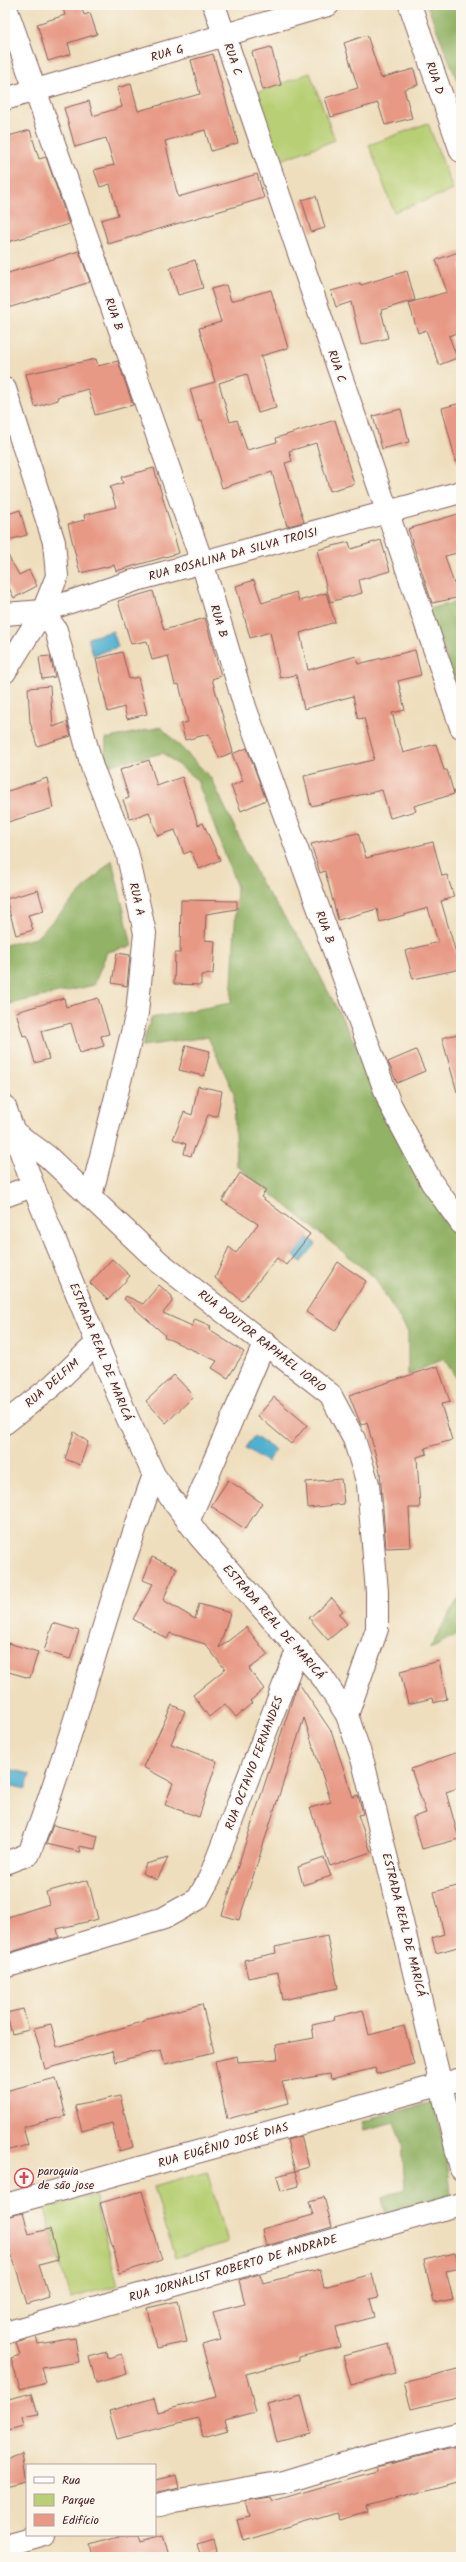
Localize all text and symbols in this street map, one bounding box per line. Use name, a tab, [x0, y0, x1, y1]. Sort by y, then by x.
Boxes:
street label: RUA G	[148, 40, 186, 67]
street label: RUA C	[218, 40, 247, 78]
street label: RUA D	[420, 59, 449, 98]
street label: RUA B	[99, 295, 128, 333]
street label: RUA C	[322, 347, 351, 385]
street label: RUA ROSALINA DA SILVA TROISI	[146, 523, 320, 586]
street label: RUA B	[204, 602, 233, 640]
street label: RUA A	[123, 881, 150, 918]
street label: RUA B	[310, 908, 339, 946]
street label: ESTRADA REAL DE MARICÁ	[64, 1280, 137, 1424]
street label: RUA DOUTOR RAPHAEL IORIO	[194, 1285, 330, 1398]
street label: RUA DELFIM	[21, 1354, 84, 1413]
street label: ESTRADA REAL DE MARICÁ	[218, 1560, 329, 1684]
street label: RUA OCTAVIO FERNANDES	[220, 1693, 289, 1833]
street label: ESTRADA REAL DE MARICÁ	[376, 1851, 431, 1999]
street label: RUA EUGÊNIO JOSÉ DIAS	[156, 2118, 291, 2173]
place label: paroquia de são jose	[37, 2162, 95, 2195]
church icon: paroquia de são jose	[13, 2167, 35, 2189]
street label: RUA JORNALIST ROBERTO DE ANDRADE	[127, 2229, 341, 2307]
legend	[26, 2464, 156, 2536]
text: Rua	[62, 2471, 81, 2490]
text: Parque	[62, 2491, 96, 2510]
text: Edifício	[62, 2511, 99, 2530]

